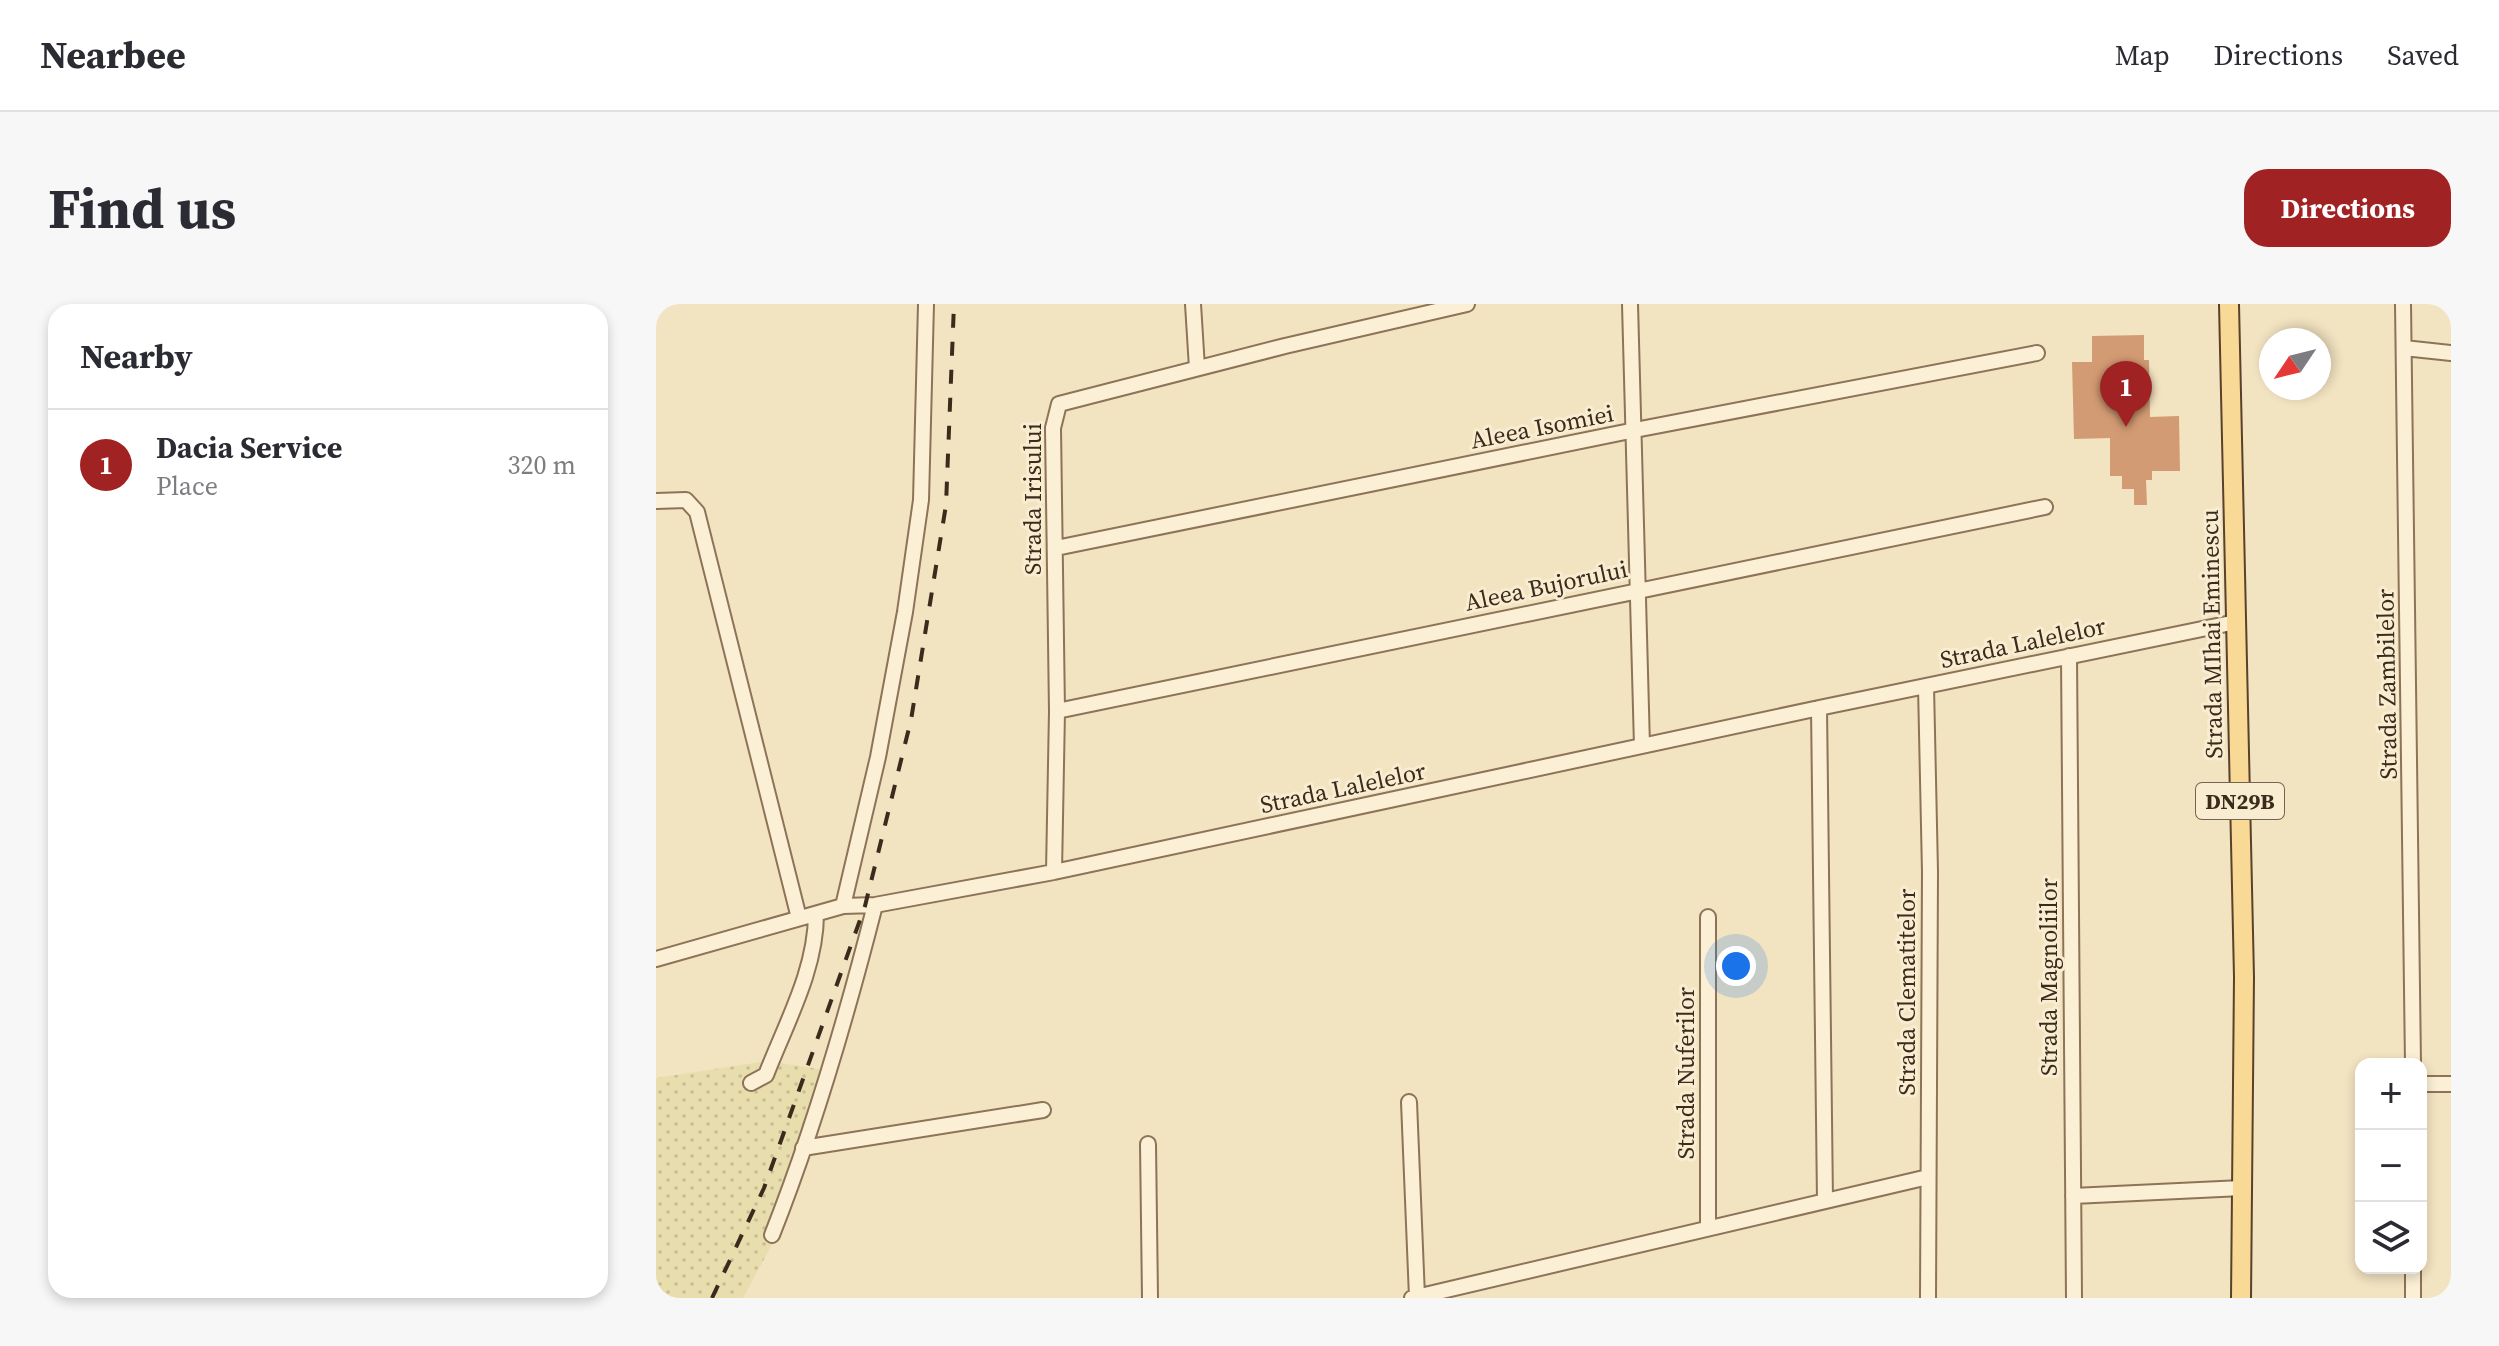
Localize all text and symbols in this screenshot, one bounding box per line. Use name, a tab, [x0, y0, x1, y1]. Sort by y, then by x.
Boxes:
text: Nearbee	[40, 29, 186, 81]
text: Map	[2115, 36, 2170, 74]
text: Directions	[2214, 36, 2343, 74]
text: Saved	[2387, 36, 2459, 74]
button: Directions	[2244, 169, 2451, 247]
text: Find us	[48, 170, 236, 247]
north arrow	[2259, 328, 2331, 400]
text: Nearby	[80, 333, 193, 379]
pin: 1	[2100, 361, 2152, 427]
street label: Aleea Isomiei	[1467, 396, 1616, 457]
street label: Strada Irisului	[1016, 423, 1049, 575]
text: Dacia Service	[156, 427, 342, 468]
text: 1	[99, 447, 113, 483]
text: 320 m	[508, 447, 576, 483]
text: Place	[156, 468, 218, 504]
street label: Strada MIhai Eminescu	[2193, 509, 2230, 759]
street label: Aleea Bujorului	[1461, 552, 1630, 619]
street label: Strada Zambilelor	[2368, 588, 2405, 780]
street label: Strada Lalelelor	[1937, 609, 2109, 676]
street label: Strada Lalelelor	[1257, 754, 1429, 821]
road number: DN29B	[2196, 783, 2284, 819]
street label: Strada Magnoliilor	[2032, 878, 2065, 1076]
street label: Strada Clematitelor	[1890, 889, 1923, 1095]
your location	[1716, 946, 1756, 986]
street label: Strada Nuferilor	[1669, 987, 1702, 1159]
map controls	[2355, 1058, 2427, 1274]
button: +	[2355, 1058, 2427, 1130]
button: −	[2355, 1130, 2427, 1202]
button: layers	[2355, 1202, 2427, 1274]

